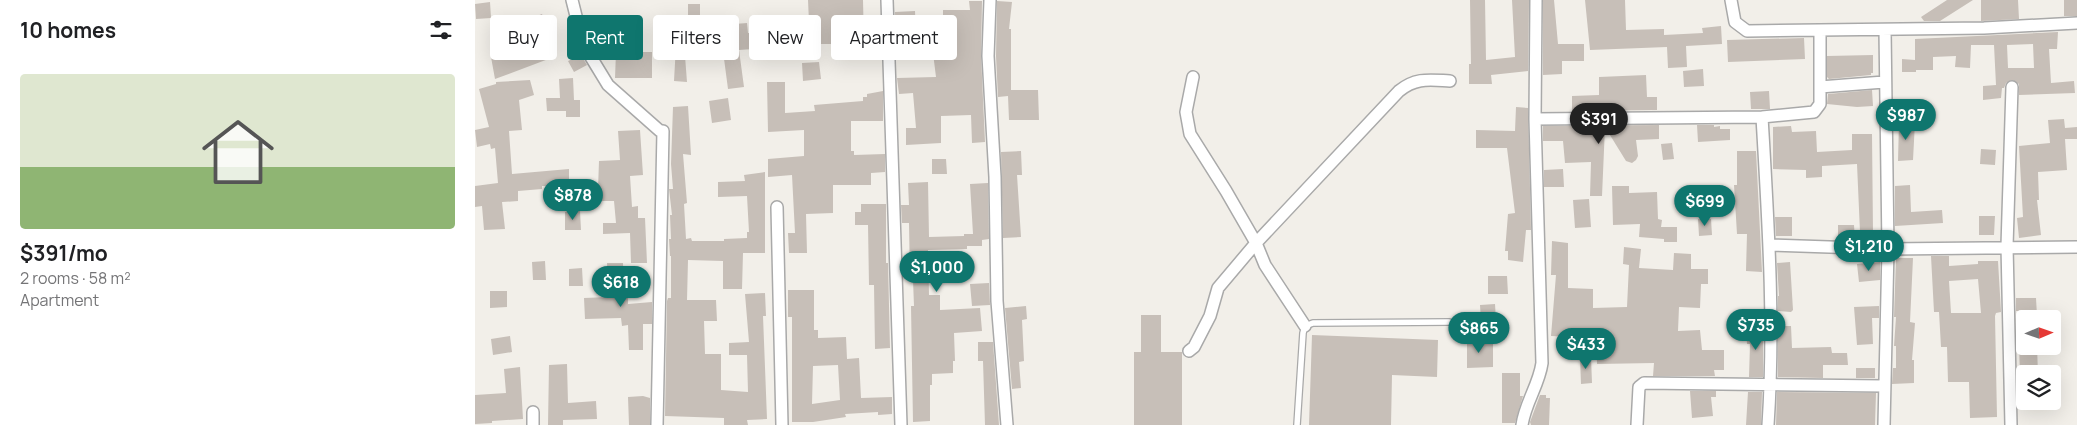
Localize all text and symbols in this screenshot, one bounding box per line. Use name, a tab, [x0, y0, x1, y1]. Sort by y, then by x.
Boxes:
chip: Buy	[490, 15, 557, 60]
chip: Rent	[567, 15, 643, 60]
chip: Filters	[653, 15, 739, 60]
chip: New	[749, 15, 821, 60]
chip: Apartment	[831, 15, 957, 60]
text: 10 homes	[20, 16, 116, 44]
icon: filters	[427, 16, 455, 44]
pin: $987	[1876, 98, 1936, 141]
pin: $391	[1569, 102, 1629, 145]
text: $987	[1887, 104, 1925, 126]
icon: home	[193, 107, 283, 197]
text: $391	[1581, 108, 1617, 130]
pin: $878	[543, 178, 603, 221]
text: $878	[554, 184, 592, 206]
pin: $699	[1675, 184, 1735, 227]
text: $699	[1685, 190, 1725, 212]
pin: $1,210	[1828, 230, 1910, 272]
text: $1,210	[1845, 235, 1893, 257]
text: $391/mo	[20, 239, 108, 267]
pin: $1,000	[896, 250, 978, 293]
text: $1,000	[911, 256, 963, 278]
pin: $618	[591, 266, 651, 308]
text: 2 rooms · 58 m²	[20, 267, 131, 289]
text: $618	[603, 271, 639, 293]
text: Apartment	[20, 289, 99, 311]
pin: $735	[1726, 308, 1786, 351]
north arrow	[2016, 310, 2061, 355]
map controls	[2016, 310, 2061, 410]
pin: $865	[1449, 312, 1509, 354]
text: $735	[1737, 314, 1775, 336]
text: $865	[1459, 317, 1499, 339]
pin: $433	[1556, 328, 1616, 370]
text: $433	[1567, 333, 1605, 355]
button: layers	[2016, 365, 2061, 410]

